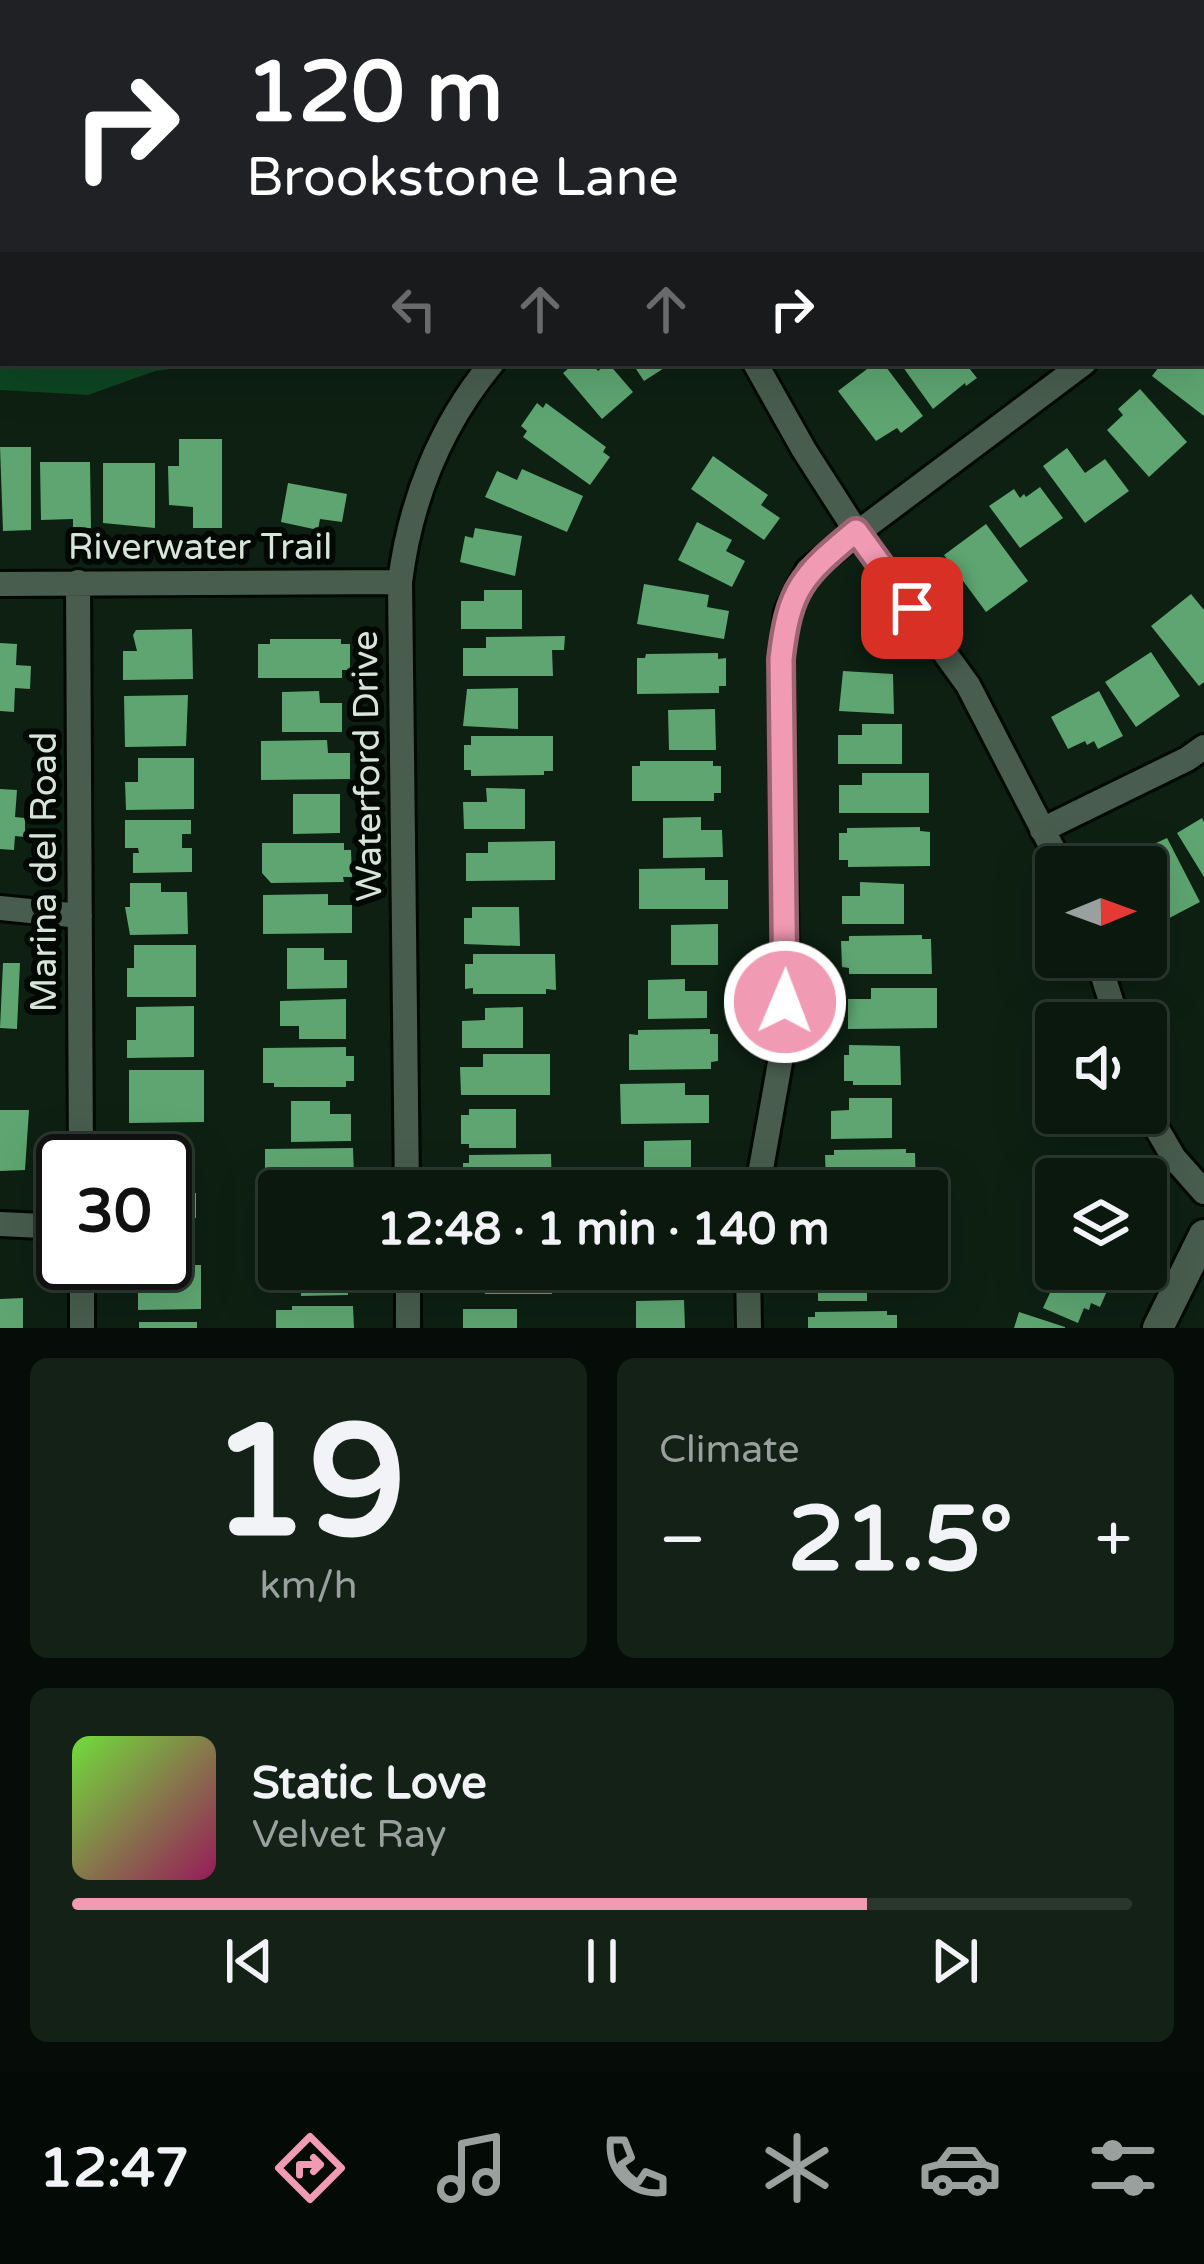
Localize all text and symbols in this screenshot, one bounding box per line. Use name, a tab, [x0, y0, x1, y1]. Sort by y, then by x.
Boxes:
text: 120 m	[246, 43, 503, 144]
icon: right	[48, 48, 204, 204]
text: Brookstone Lane	[246, 145, 679, 210]
icon: left	[381, 276, 447, 342]
icon: ahead	[507, 276, 573, 342]
icon: ahead	[633, 276, 699, 342]
icon: right	[759, 276, 825, 342]
street label: Riverwater Trail	[68, 526, 332, 569]
pin	[861, 557, 963, 659]
icon: arrive	[879, 575, 945, 641]
street label: Waterford Drive	[344, 630, 391, 902]
street label: Marina del Road	[23, 731, 66, 1013]
north arrow	[1035, 846, 1167, 978]
map controls	[1035, 846, 1167, 1290]
position arrow	[722, 939, 848, 1065]
button: sound	[1035, 1002, 1167, 1134]
speed limit sign: 30	[36, 1134, 192, 1290]
button: layers	[1035, 1158, 1167, 1290]
text: 12:48 · 1 min · 140 m	[377, 1203, 829, 1257]
text: 19	[211, 1390, 406, 1578]
text: Climate	[659, 1426, 799, 1473]
text: 21.5°	[788, 1486, 1013, 1595]
text: −	[659, 1500, 706, 1580]
text: +	[1095, 1500, 1132, 1580]
text: km/h	[259, 1562, 358, 1609]
text: Static Love	[252, 1757, 487, 1811]
text: Velvet Ray	[252, 1811, 447, 1858]
icon: previous	[216, 1928, 282, 1994]
icon: pause	[569, 1928, 635, 1994]
icon: next	[922, 1928, 988, 1994]
icon: directions	[268, 2126, 352, 2210]
icon: music	[430, 2126, 514, 2210]
icon: phone	[593, 2126, 677, 2210]
icon: climate	[755, 2126, 839, 2210]
icon: car	[918, 2126, 1002, 2210]
icon: filters	[1081, 2126, 1165, 2210]
text: 12:47	[39, 2136, 189, 2201]

